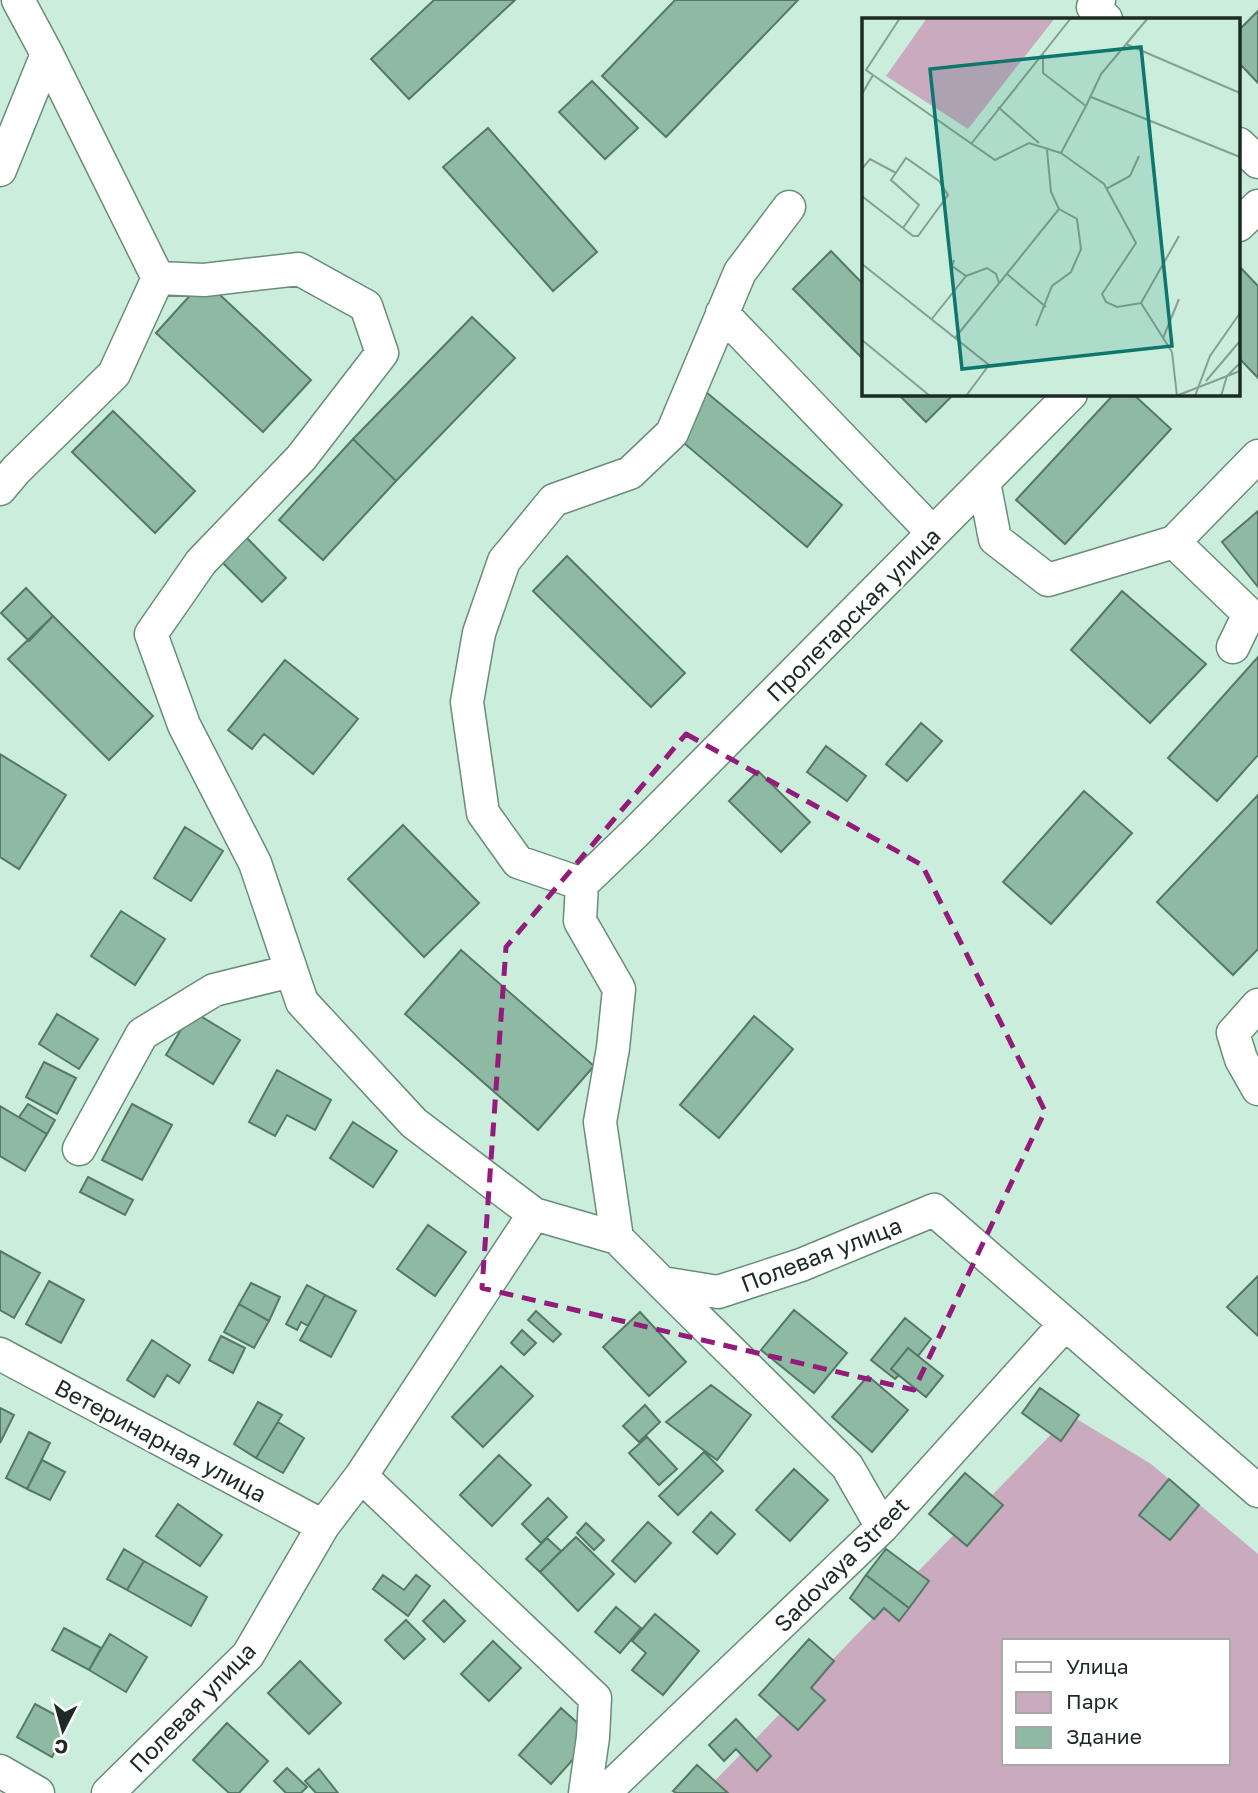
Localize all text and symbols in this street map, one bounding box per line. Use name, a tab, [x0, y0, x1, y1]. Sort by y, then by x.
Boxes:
inset map	[862, 18, 1240, 396]
street label: Пролетарская улица	[760, 521, 946, 707]
street label: Полевая улица	[737, 1210, 905, 1298]
street label: Ветеринарная улица	[50, 1372, 272, 1508]
street label: Sadovaya Street	[768, 1491, 914, 1637]
street label: Полевая улица	[123, 1636, 261, 1778]
legend	[1002, 1639, 1230, 1765]
text: Улица	[1066, 1653, 1129, 1679]
text: Парк	[1066, 1688, 1119, 1714]
north arrow	[28, 1695, 98, 1765]
text: Здание	[1066, 1723, 1142, 1749]
text: С	[53, 1735, 69, 1760]

